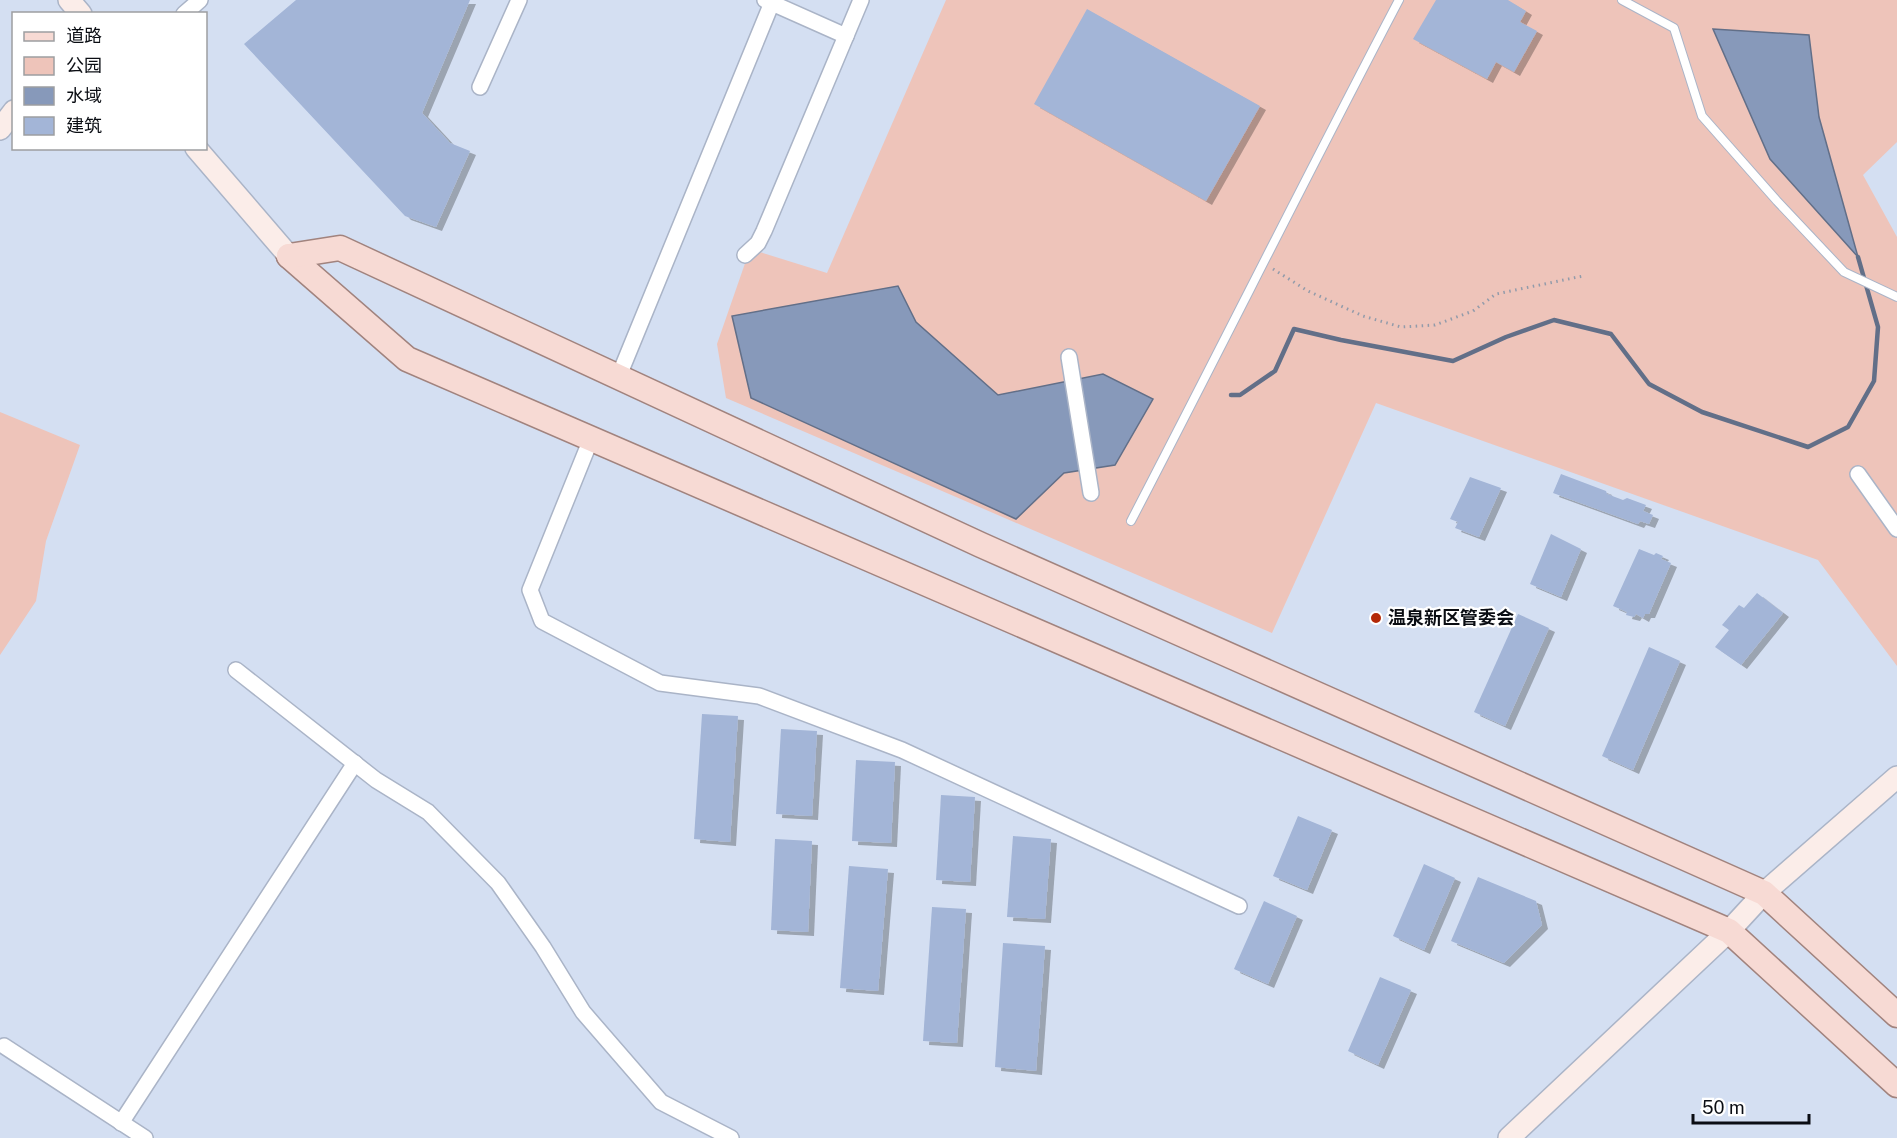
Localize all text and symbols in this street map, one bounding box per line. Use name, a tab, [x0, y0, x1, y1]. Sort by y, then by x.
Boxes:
legend	[12, 12, 207, 150]
text: 道路	[66, 25, 102, 46]
text: 公园	[66, 55, 102, 76]
text: 水域	[66, 85, 102, 106]
text: 建筑	[66, 115, 102, 136]
place label: 温泉新区管委会	[1388, 607, 1514, 628]
marker: 温泉新区管委会	[1369, 611, 1383, 625]
scale bar	[1693, 1087, 1808, 1125]
text: 50 m	[1702, 1097, 1745, 1118]

